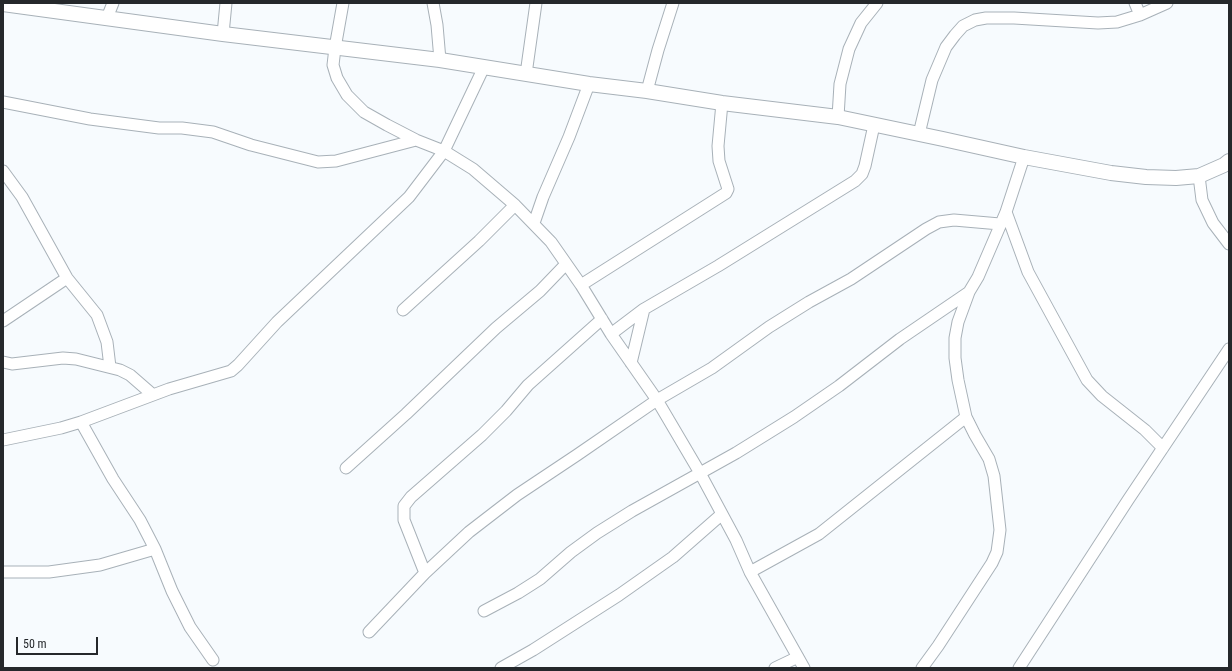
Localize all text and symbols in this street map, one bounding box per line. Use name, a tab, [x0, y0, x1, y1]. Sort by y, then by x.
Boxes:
scale bar	[18, 629, 100, 655]
text: 50 m	[23, 637, 47, 651]

